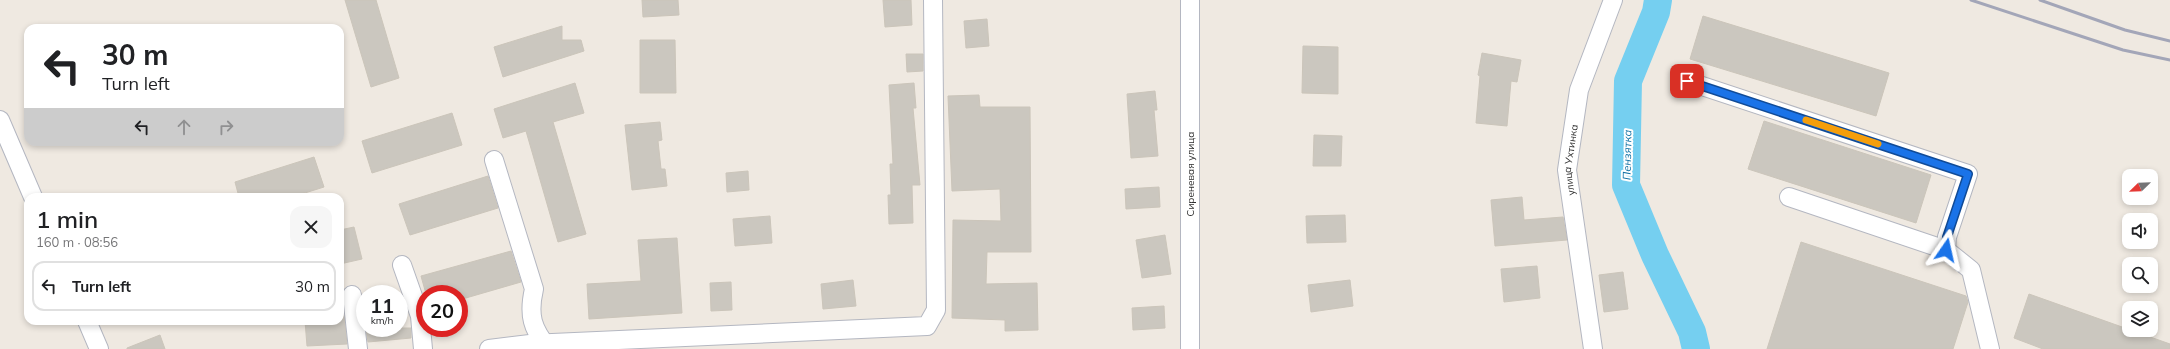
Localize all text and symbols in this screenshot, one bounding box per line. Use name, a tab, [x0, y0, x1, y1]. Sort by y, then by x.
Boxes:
text: 30 m	[102, 37, 168, 72]
icon: left	[36, 40, 88, 92]
pin	[1670, 64, 1704, 98]
icon: arrive	[1676, 70, 1698, 92]
text: Turn left	[102, 72, 170, 95]
icon: left	[131, 116, 153, 138]
icon: ahead	[173, 116, 195, 138]
icon: right	[215, 116, 237, 138]
street label: улица Ухтинка	[1560, 123, 1580, 196]
water label: Пензятка	[1620, 129, 1634, 180]
street label: Сиреневая улица	[1184, 132, 1197, 216]
north arrow	[2122, 169, 2158, 205]
map controls	[2122, 169, 2158, 337]
text: 1 min	[36, 204, 98, 234]
button: close	[290, 206, 332, 248]
button: sound	[2122, 213, 2158, 249]
position arrow	[1925, 229, 1967, 271]
text: 160 m · 08:56	[36, 234, 118, 250]
button: search	[2122, 257, 2158, 293]
icon: left	[38, 275, 60, 297]
text: Turn left	[72, 277, 131, 296]
text: 30 m	[295, 277, 330, 296]
speed limit sign: 20	[416, 285, 468, 337]
text: 11	[370, 293, 394, 318]
button: layers	[2122, 301, 2158, 337]
text: km/h	[371, 314, 393, 327]

